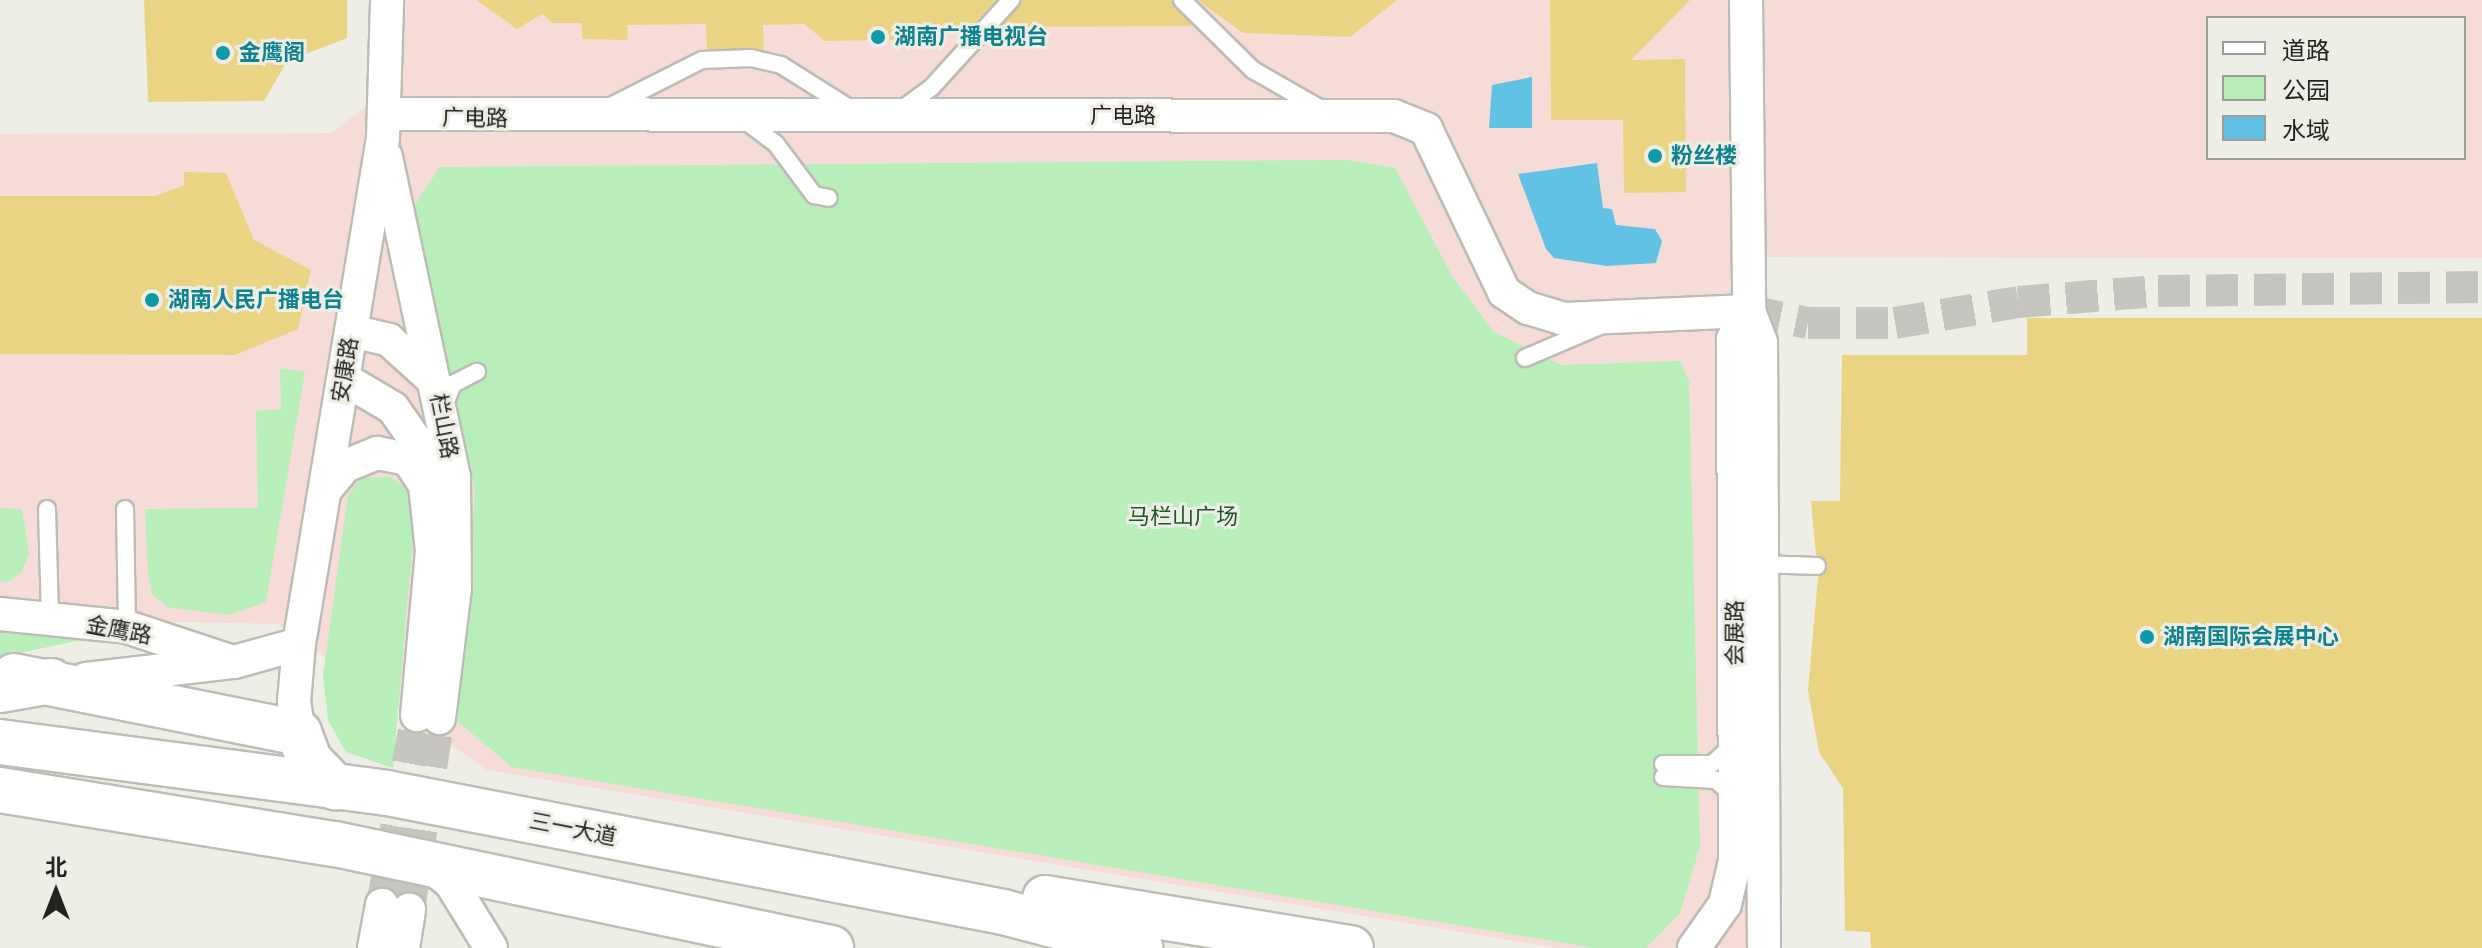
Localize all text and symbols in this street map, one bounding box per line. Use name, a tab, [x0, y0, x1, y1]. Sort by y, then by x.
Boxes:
legend	[2206, 16, 2466, 160]
place label: 湖南广播电视台	[894, 24, 1048, 50]
marker: 湖南广播电视台	[869, 28, 887, 46]
text: 道路	[2282, 37, 2330, 65]
place label: 金鹰阁	[239, 40, 305, 66]
marker: 金鹰阁	[214, 44, 232, 62]
text: 公园	[2282, 77, 2330, 105]
street label: 广电路	[1090, 103, 1156, 129]
street label: 广电路	[442, 104, 508, 132]
text: 水域	[2282, 117, 2330, 145]
place label: 粉丝楼	[1671, 143, 1737, 169]
marker: 粉丝楼	[1646, 147, 1664, 165]
place label: 湖南人民广播电台	[168, 287, 344, 313]
marker: 湖南人民广播电台	[143, 291, 161, 309]
street label: 安康路	[327, 335, 363, 405]
street label: 栏山路	[425, 391, 463, 461]
park label: 马栏山广场	[1128, 504, 1238, 530]
street label: 会展路	[1722, 600, 1748, 666]
street label: 金鹰路	[84, 611, 154, 649]
place label: 湖南国际会展中心	[2163, 624, 2339, 650]
marker: 湖南国际会展中心	[2138, 628, 2156, 646]
street label: 三一大道	[527, 808, 619, 850]
north arrow	[16, 852, 96, 932]
text: 北	[45, 855, 67, 880]

